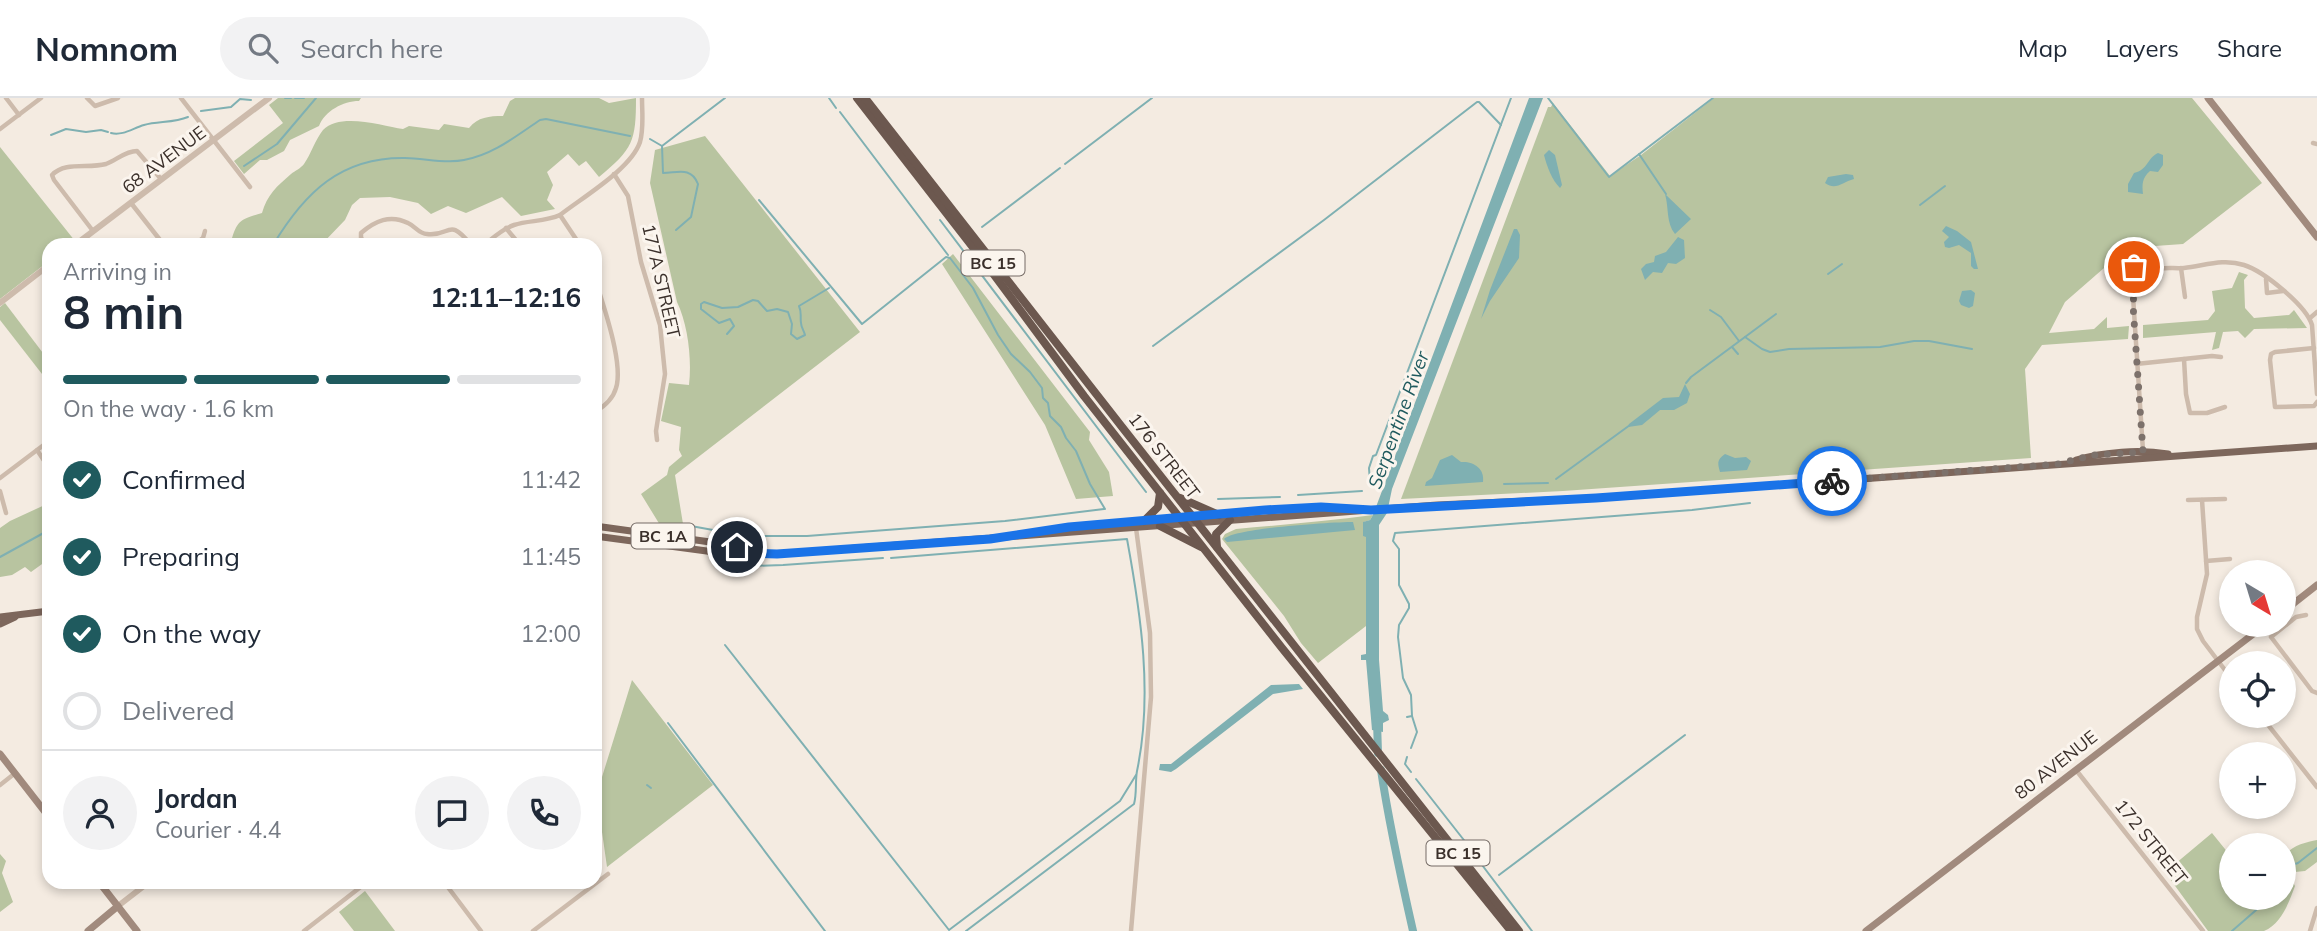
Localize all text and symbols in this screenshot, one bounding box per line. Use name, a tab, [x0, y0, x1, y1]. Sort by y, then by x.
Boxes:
search box	[220, 17, 710, 80]
text: Nomnom	[35, 28, 178, 69]
icon: search	[244, 29, 282, 67]
text: Search here	[300, 32, 443, 65]
text: Map	[2018, 33, 2067, 63]
text: Layers	[2105, 33, 2179, 63]
text: Share	[2217, 33, 2282, 63]
street label: 68 AVENUE	[117, 121, 210, 199]
street label: 177A STREET	[637, 222, 686, 340]
pin	[2104, 237, 2164, 297]
icon: bag	[2115, 248, 2153, 286]
road number: BC 15	[962, 251, 1024, 276]
text: Arriving in	[63, 257, 172, 286]
text: 12:11–12:16	[430, 281, 581, 314]
text: 8 min	[63, 283, 184, 341]
water label: Serpentine River	[1362, 347, 1434, 492]
text: On the way · 1.6 km	[63, 394, 274, 423]
street label: 176 STREET	[1124, 408, 1205, 504]
courier	[1797, 446, 1867, 516]
icon: check	[63, 461, 101, 499]
icon: bike	[1813, 462, 1851, 500]
text: Confirmed	[122, 463, 246, 496]
text: 11:42	[521, 465, 581, 494]
pin	[707, 517, 767, 577]
road number: BC 1A	[632, 524, 694, 548]
icon: home	[718, 528, 756, 566]
icon: check	[63, 538, 101, 576]
text: Preparing	[122, 540, 240, 573]
text: 11:45	[521, 542, 581, 571]
north arrow	[2219, 560, 2296, 637]
map controls	[2219, 560, 2296, 910]
icon: check	[63, 615, 101, 653]
text: On the way	[122, 617, 261, 650]
text: 12:00	[521, 619, 581, 648]
button: locate	[2219, 651, 2296, 728]
text: Delivered	[122, 694, 235, 727]
street label: 80 AVENUE	[2010, 725, 2102, 804]
button: +	[2219, 742, 2296, 819]
button: person	[63, 776, 137, 850]
button: chat	[415, 776, 489, 850]
button: phone	[507, 776, 581, 850]
text: Jordan	[155, 782, 238, 815]
street label: 172 STREET	[2110, 794, 2193, 889]
text: Courier · 4.4	[155, 815, 281, 844]
button: −	[2219, 833, 2296, 910]
road number: BC 15	[1426, 840, 1490, 866]

